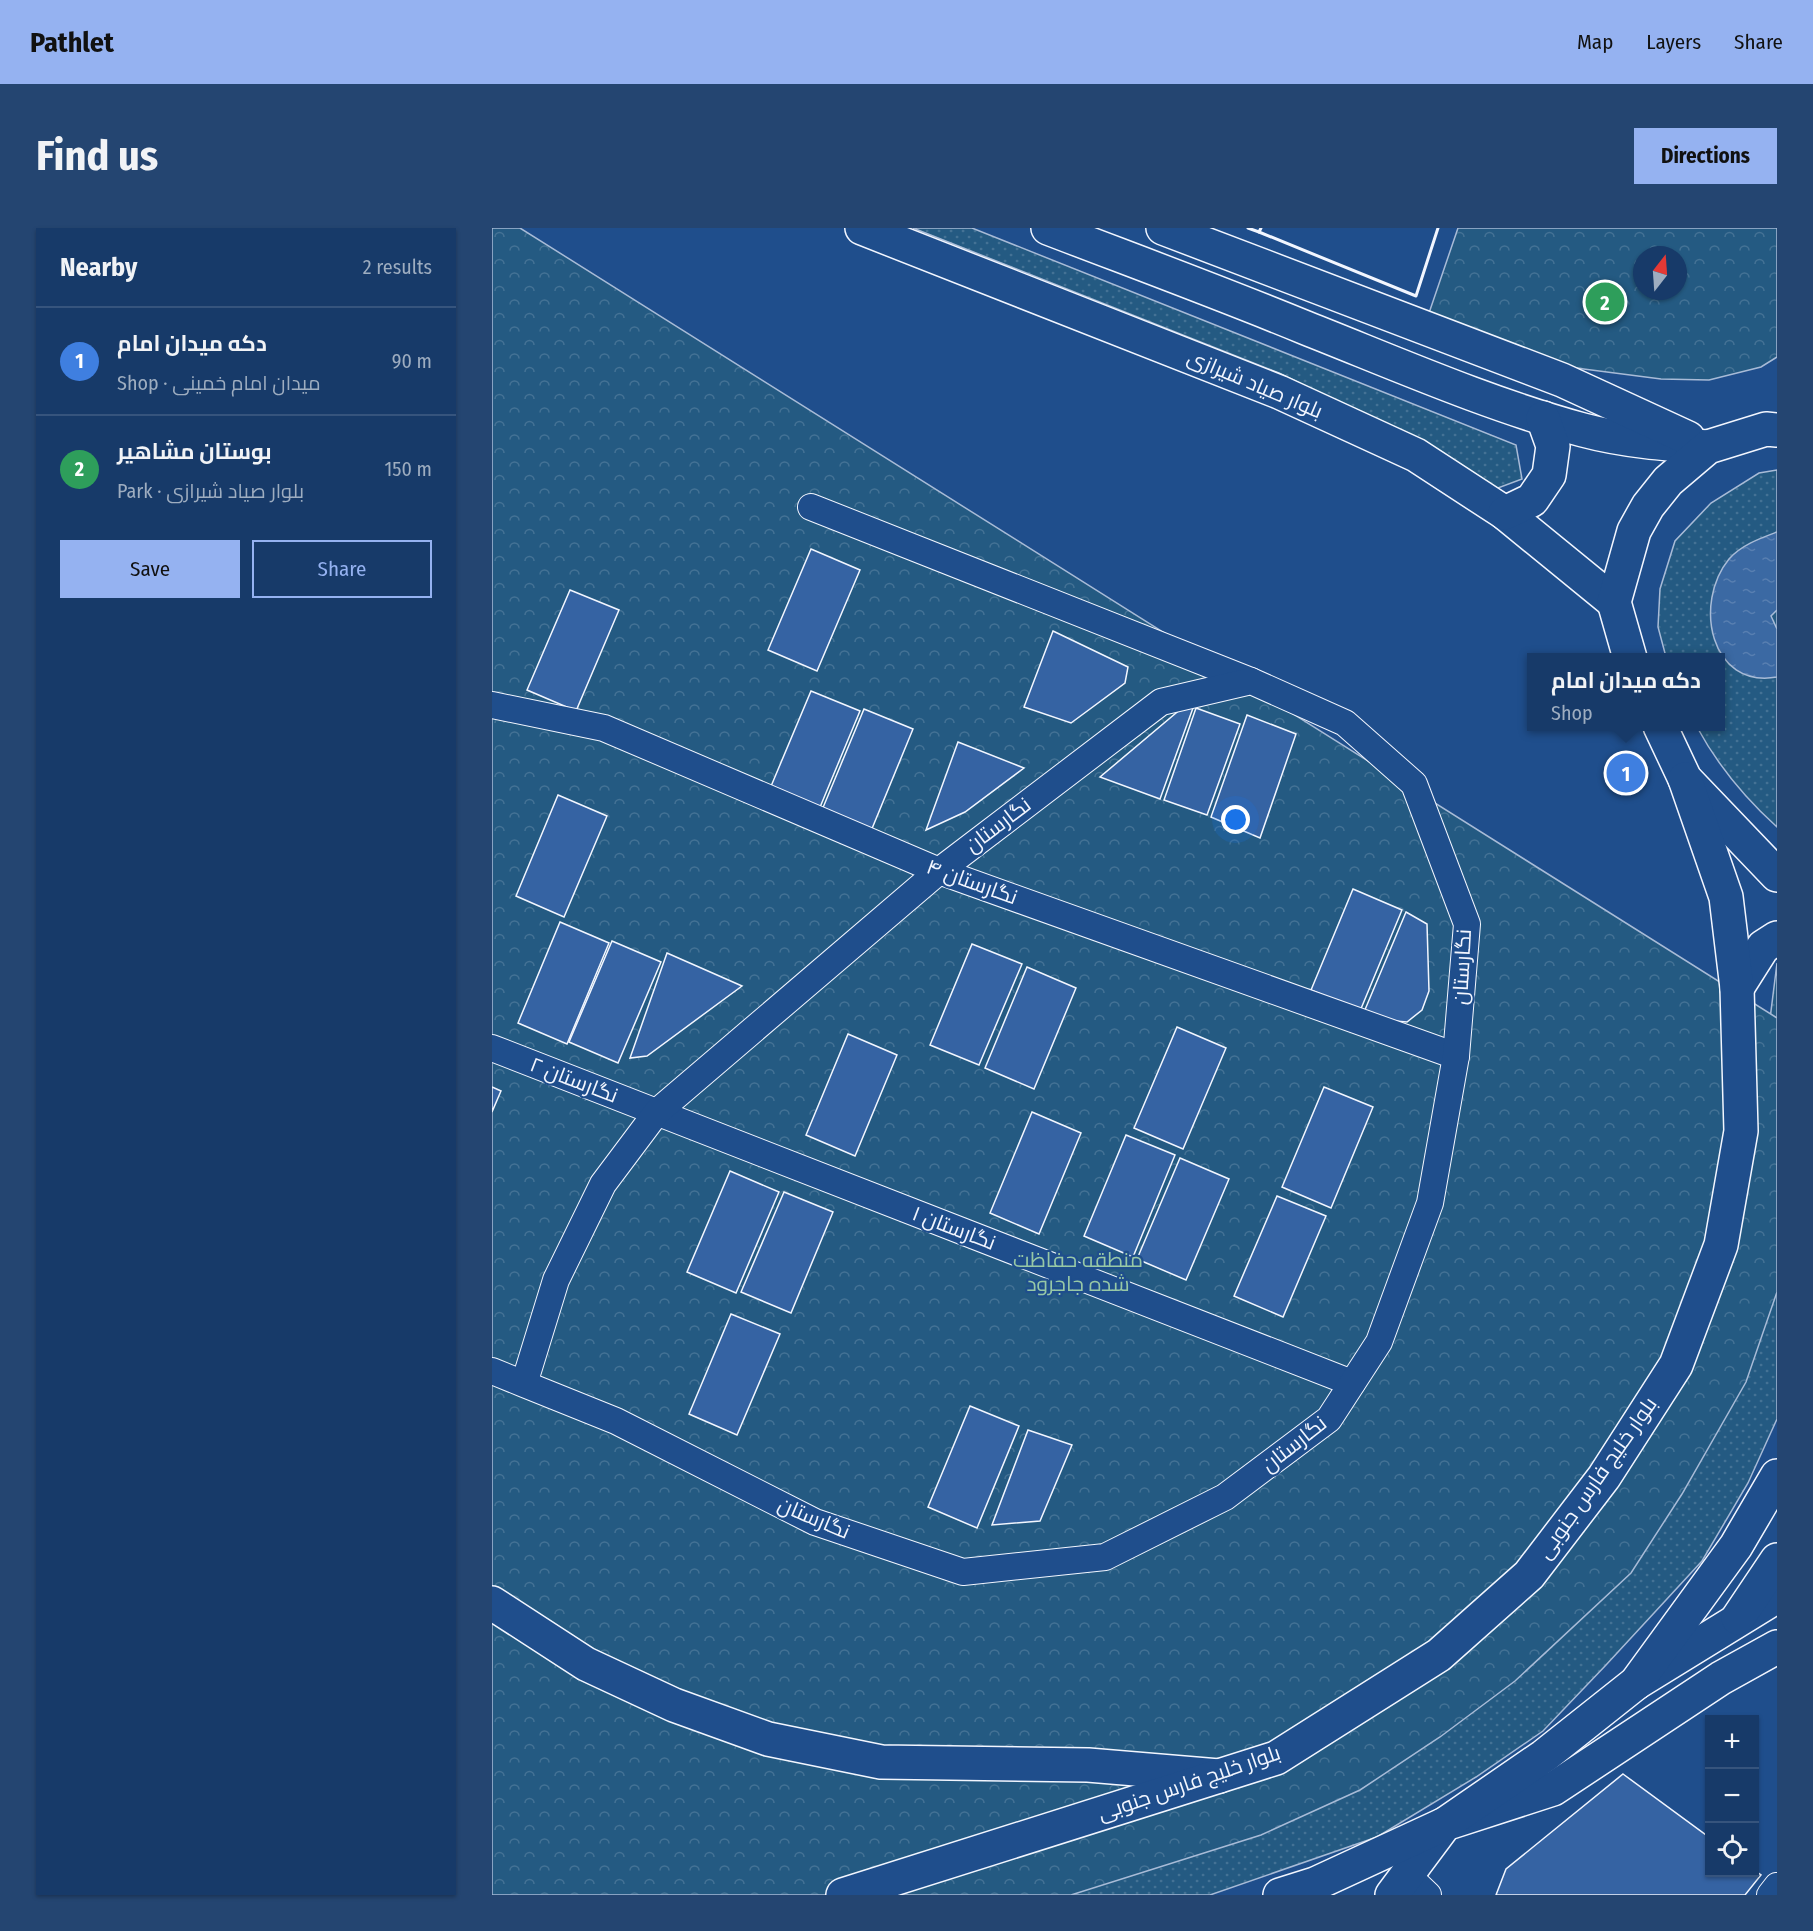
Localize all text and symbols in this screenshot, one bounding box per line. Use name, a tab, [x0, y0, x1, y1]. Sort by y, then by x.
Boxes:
text: Pathlet	[30, 26, 114, 59]
text: Map	[1577, 29, 1613, 55]
text: Layers	[1646, 29, 1701, 55]
text: Share	[1734, 29, 1783, 55]
button: Directions	[1634, 128, 1777, 184]
text: Find us	[36, 131, 158, 181]
north arrow	[1633, 246, 1687, 300]
text: Nearby	[60, 252, 137, 283]
text: 2 results	[363, 255, 432, 279]
pin: 2	[1586, 280, 1624, 325]
text: دکه میدان امام	[117, 330, 267, 357]
street label: بلوار صیاد شیرازی	[1183, 344, 1327, 424]
text: 1	[75, 349, 84, 373]
text: 90 m	[392, 349, 432, 373]
text: Shop · میدان امام خمینی	[117, 371, 320, 395]
text: بوستان مشاهیر	[117, 438, 272, 465]
text: 2	[75, 457, 84, 481]
text: 150 m	[385, 457, 432, 481]
text: Park · بلوار صیاد شیرازی	[117, 479, 304, 503]
button: Save	[60, 540, 240, 598]
button: Share	[252, 540, 432, 598]
popup	[1527, 653, 1725, 731]
text: دکه میدان امام	[1551, 667, 1701, 694]
text: Shop	[1551, 701, 1593, 725]
pin: 1	[1606, 750, 1646, 796]
street label: نگارستان	[960, 792, 1036, 858]
your location	[1221, 805, 1250, 834]
street label: نگارستان ۴	[923, 854, 1021, 910]
street label: نگارستان	[1447, 928, 1477, 1006]
street label: نگارستان ۲	[526, 1051, 622, 1109]
street label: نگارستان ۱	[909, 1200, 999, 1256]
park label: منطقه حفاظت شده جاجرود	[1013, 1247, 1143, 1297]
street label: بلوار خلیج فارس جنوبی	[1531, 1392, 1663, 1565]
street label: نگارستان	[1256, 1410, 1332, 1478]
street label: نگارستان	[774, 1491, 854, 1545]
map controls	[1705, 1715, 1759, 1877]
button: +	[1705, 1715, 1759, 1769]
street label: بلوار خلیج فارس جنوبی	[1094, 1740, 1284, 1827]
button: −	[1705, 1769, 1759, 1823]
button: locate	[1705, 1823, 1759, 1877]

